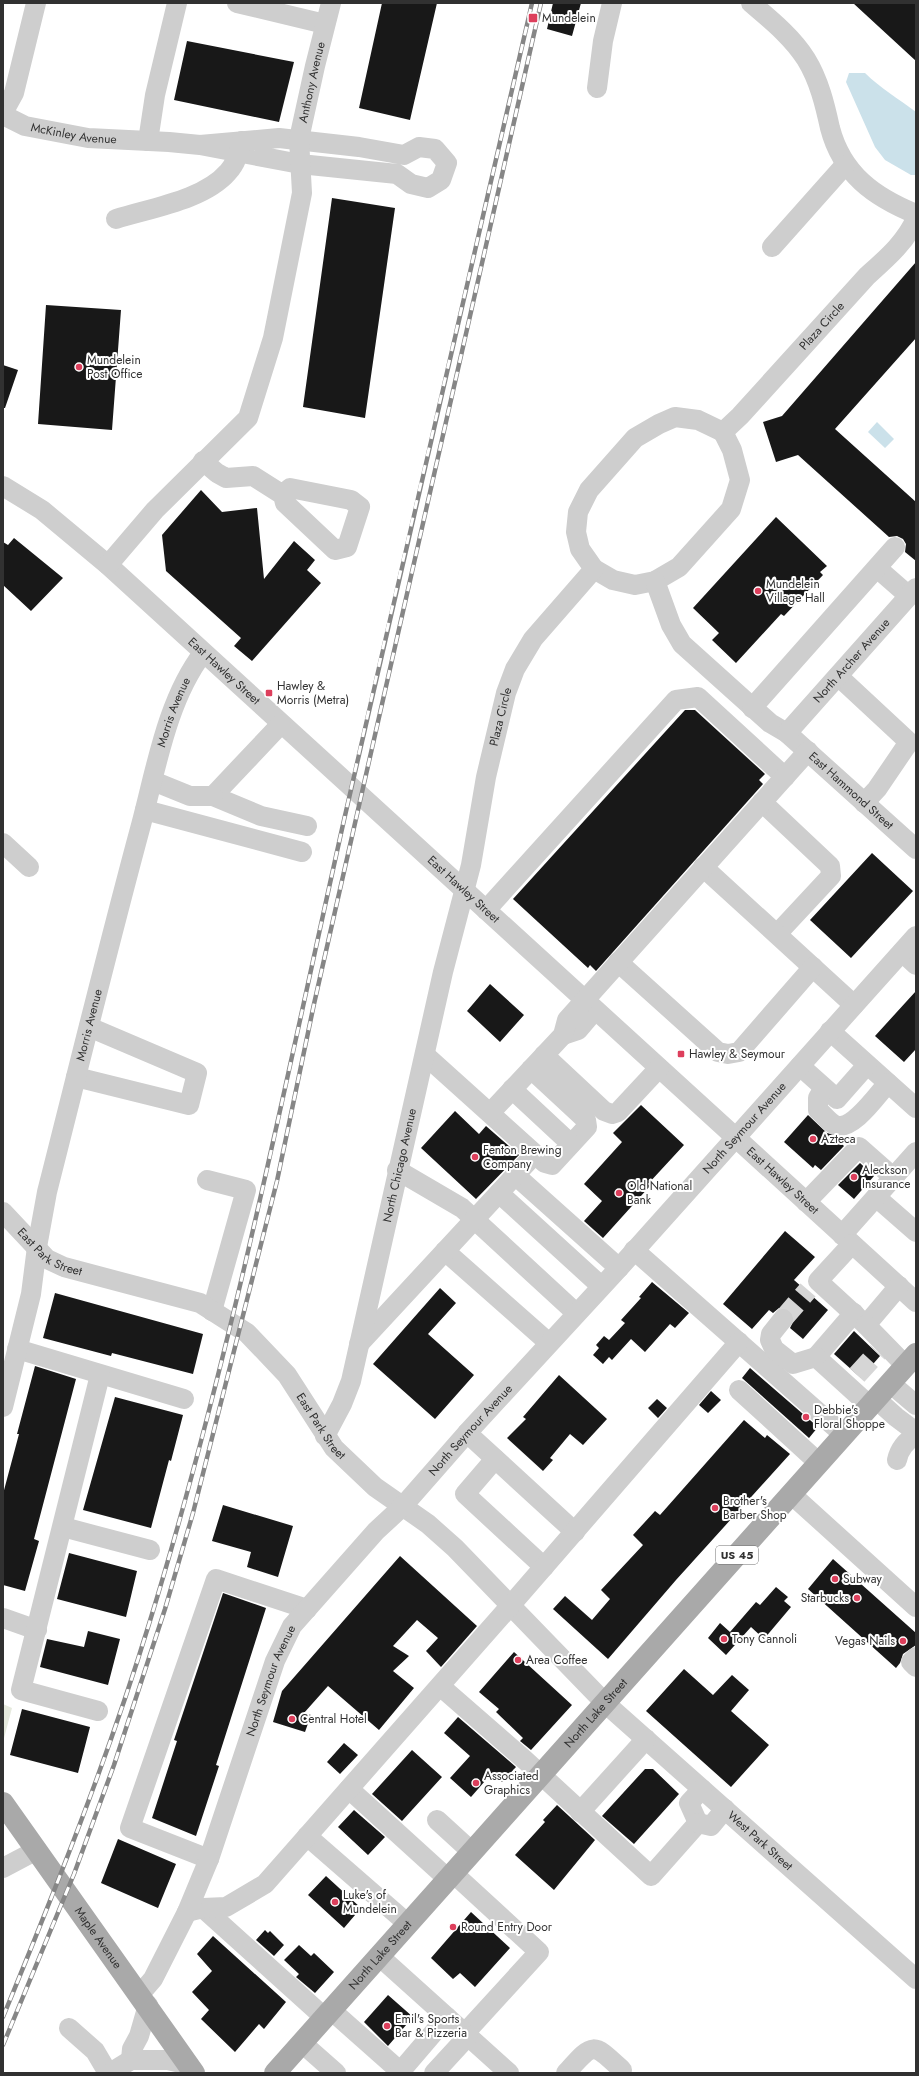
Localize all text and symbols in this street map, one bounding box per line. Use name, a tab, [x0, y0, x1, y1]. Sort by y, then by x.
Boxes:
place label: Mundelein	[542, 9, 596, 27]
marker: Mundelein	[527, 12, 539, 24]
street label: Anthony Avenue	[294, 40, 330, 125]
street label: McKinley Avenue	[29, 118, 117, 148]
street label: Plaza Circle	[795, 298, 849, 354]
place label: Mundelein Post Office	[87, 351, 142, 383]
marker: Mundelein Post Office	[74, 362, 84, 372]
place label: Mundelein Village Hall	[766, 575, 825, 607]
marker: Mundelein Village Hall	[753, 586, 763, 596]
street label: North Archer Avenue	[809, 614, 894, 707]
street label: East Hawley Street	[184, 633, 265, 709]
street label: Morris Avenue	[152, 674, 195, 749]
place label: Hawley & Morris (Metra)	[277, 677, 349, 709]
street label: Plaza Circle	[485, 685, 516, 748]
marker: Hawley & Morris (Metra)	[264, 688, 274, 698]
street label: East Hammond Street	[805, 748, 898, 834]
street label: East Hawley Street	[423, 852, 504, 927]
street label: Morris Avenue	[71, 987, 107, 1063]
place label: Hawley & Seymour	[689, 1045, 786, 1063]
marker: Hawley & Seymour	[676, 1049, 686, 1059]
street label: North Seymour Avenue	[698, 1078, 790, 1178]
street label: North Chicago Avenue	[378, 1107, 421, 1224]
place label: Azteca	[821, 1130, 856, 1148]
marker: Azteca	[808, 1134, 818, 1144]
place label: Fenton Brewing Company	[483, 1141, 562, 1173]
street label: East Hawley Street	[743, 1143, 823, 1218]
marker: Fenton Brewing Company	[470, 1152, 480, 1162]
place label: Aleckson Insurance	[862, 1161, 910, 1193]
marker: Aleckson Insurance	[849, 1172, 859, 1182]
place label: Old National Bank	[627, 1177, 692, 1209]
marker: Old National Bank	[614, 1188, 624, 1198]
street label: East Park Street	[13, 1224, 84, 1280]
street label: North Seymour Avenue	[424, 1380, 517, 1480]
street label: East Park Street	[292, 1389, 350, 1464]
place label: Debbie's Floral Shoppe	[814, 1401, 885, 1433]
marker: Debbie's Floral Shoppe	[801, 1412, 811, 1422]
place label: Brother's Barber Shop	[723, 1492, 787, 1524]
marker: Brother's Barber Shop	[710, 1503, 720, 1513]
road number: US 45	[716, 1546, 758, 1564]
place label: Subway	[843, 1570, 882, 1588]
marker: Subway	[830, 1574, 840, 1584]
place label: Starbucks	[801, 1589, 849, 1607]
marker: Starbucks	[852, 1593, 862, 1603]
street label: North Seymour Avenue	[241, 1622, 300, 1739]
place label: Tony Cannoli	[732, 1630, 797, 1648]
place label: Vegas Nails	[835, 1632, 895, 1650]
marker: Tony Cannoli	[719, 1634, 729, 1644]
marker: Vegas Nails	[898, 1636, 908, 1646]
place label: Area Coffee	[526, 1651, 587, 1669]
marker: Area Coffee	[513, 1655, 523, 1665]
street label: North Lake Street	[560, 1674, 632, 1752]
place label: Central Hotel	[300, 1710, 367, 1728]
marker: Central Hotel	[287, 1714, 297, 1724]
place label: Associated Graphics	[484, 1767, 539, 1799]
marker: Associated Graphics	[471, 1778, 481, 1788]
street label: West Park Street	[724, 1807, 797, 1875]
place label: Luke's of Mundelein	[343, 1886, 397, 1918]
marker: Luke's of Mundelein	[330, 1897, 340, 1907]
street label: Maple Avenue	[70, 1903, 127, 1972]
street label: North Lake Street	[344, 1916, 416, 1994]
place label: Round Entry Door	[461, 1918, 553, 1936]
marker: Round Entry Door	[448, 1922, 458, 1932]
place label: Emil's Sports Bar & Pizzeria	[395, 2010, 467, 2042]
marker: Emil's Sports Bar & Pizzeria	[382, 2021, 392, 2031]

